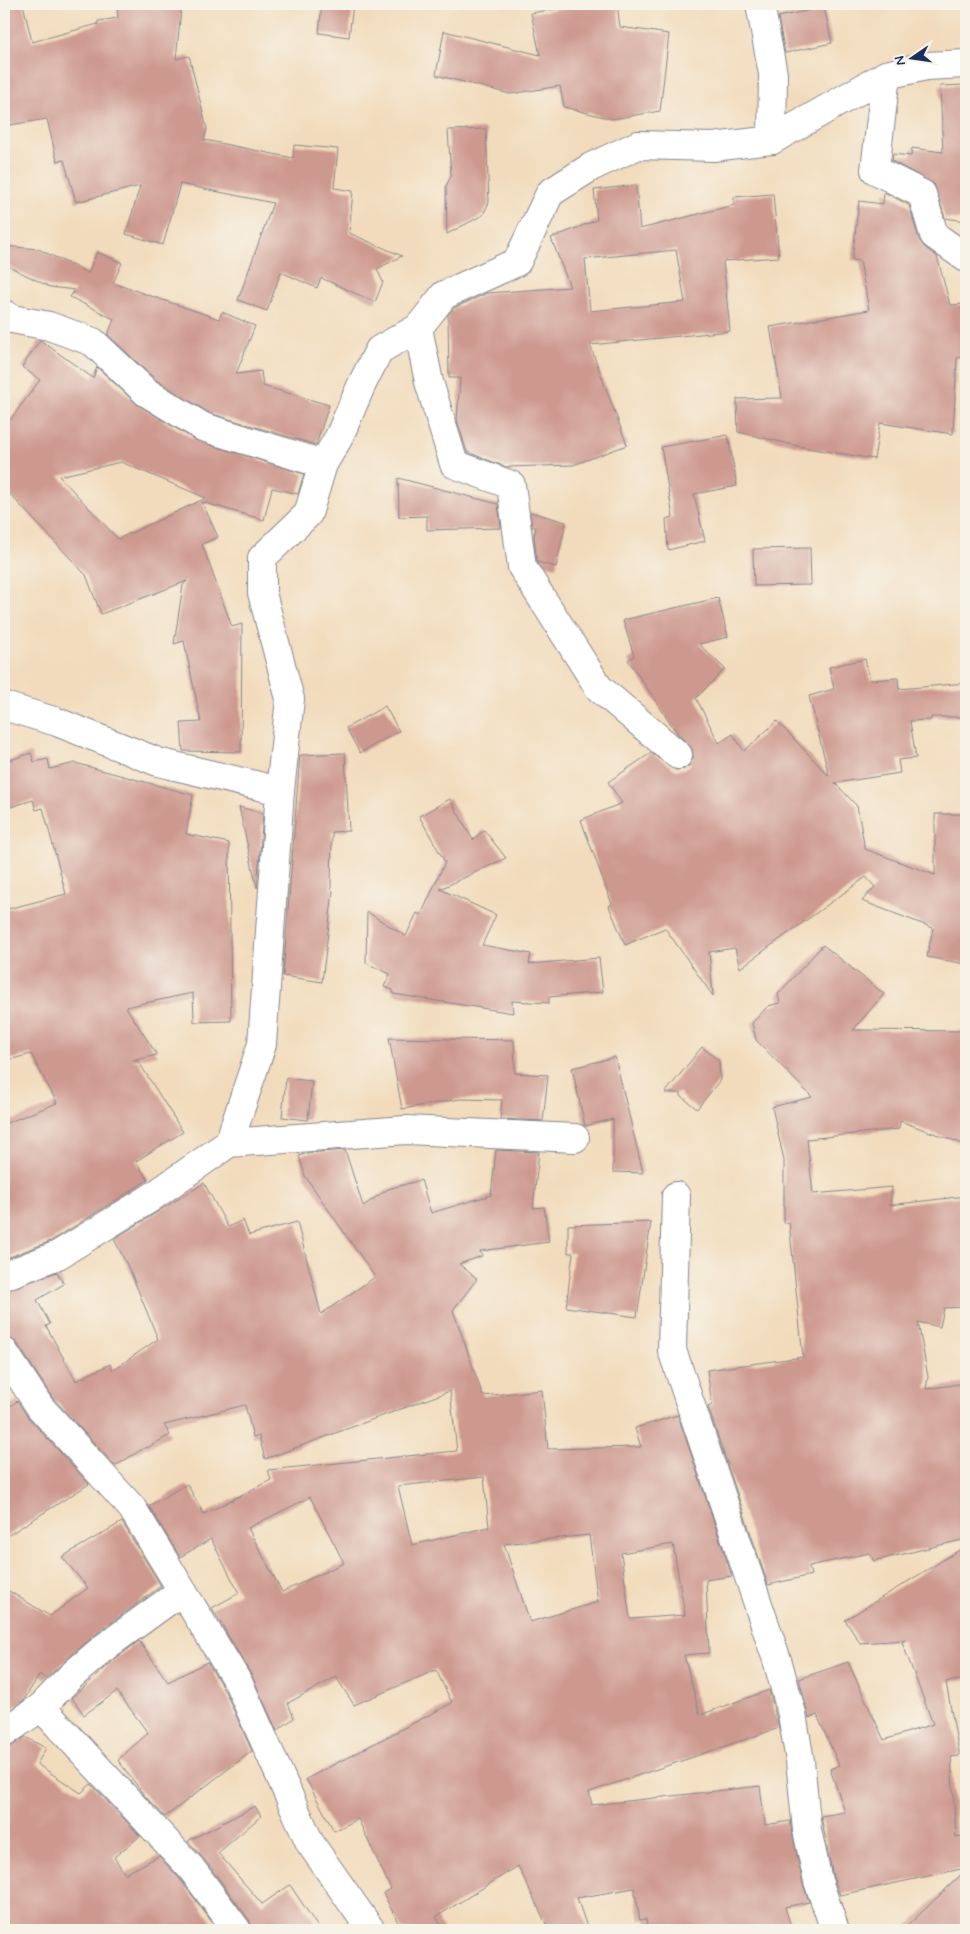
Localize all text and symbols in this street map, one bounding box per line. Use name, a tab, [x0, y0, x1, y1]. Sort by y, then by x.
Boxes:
north arrow	[888, 32, 938, 82]
text: N	[890, 54, 910, 67]

